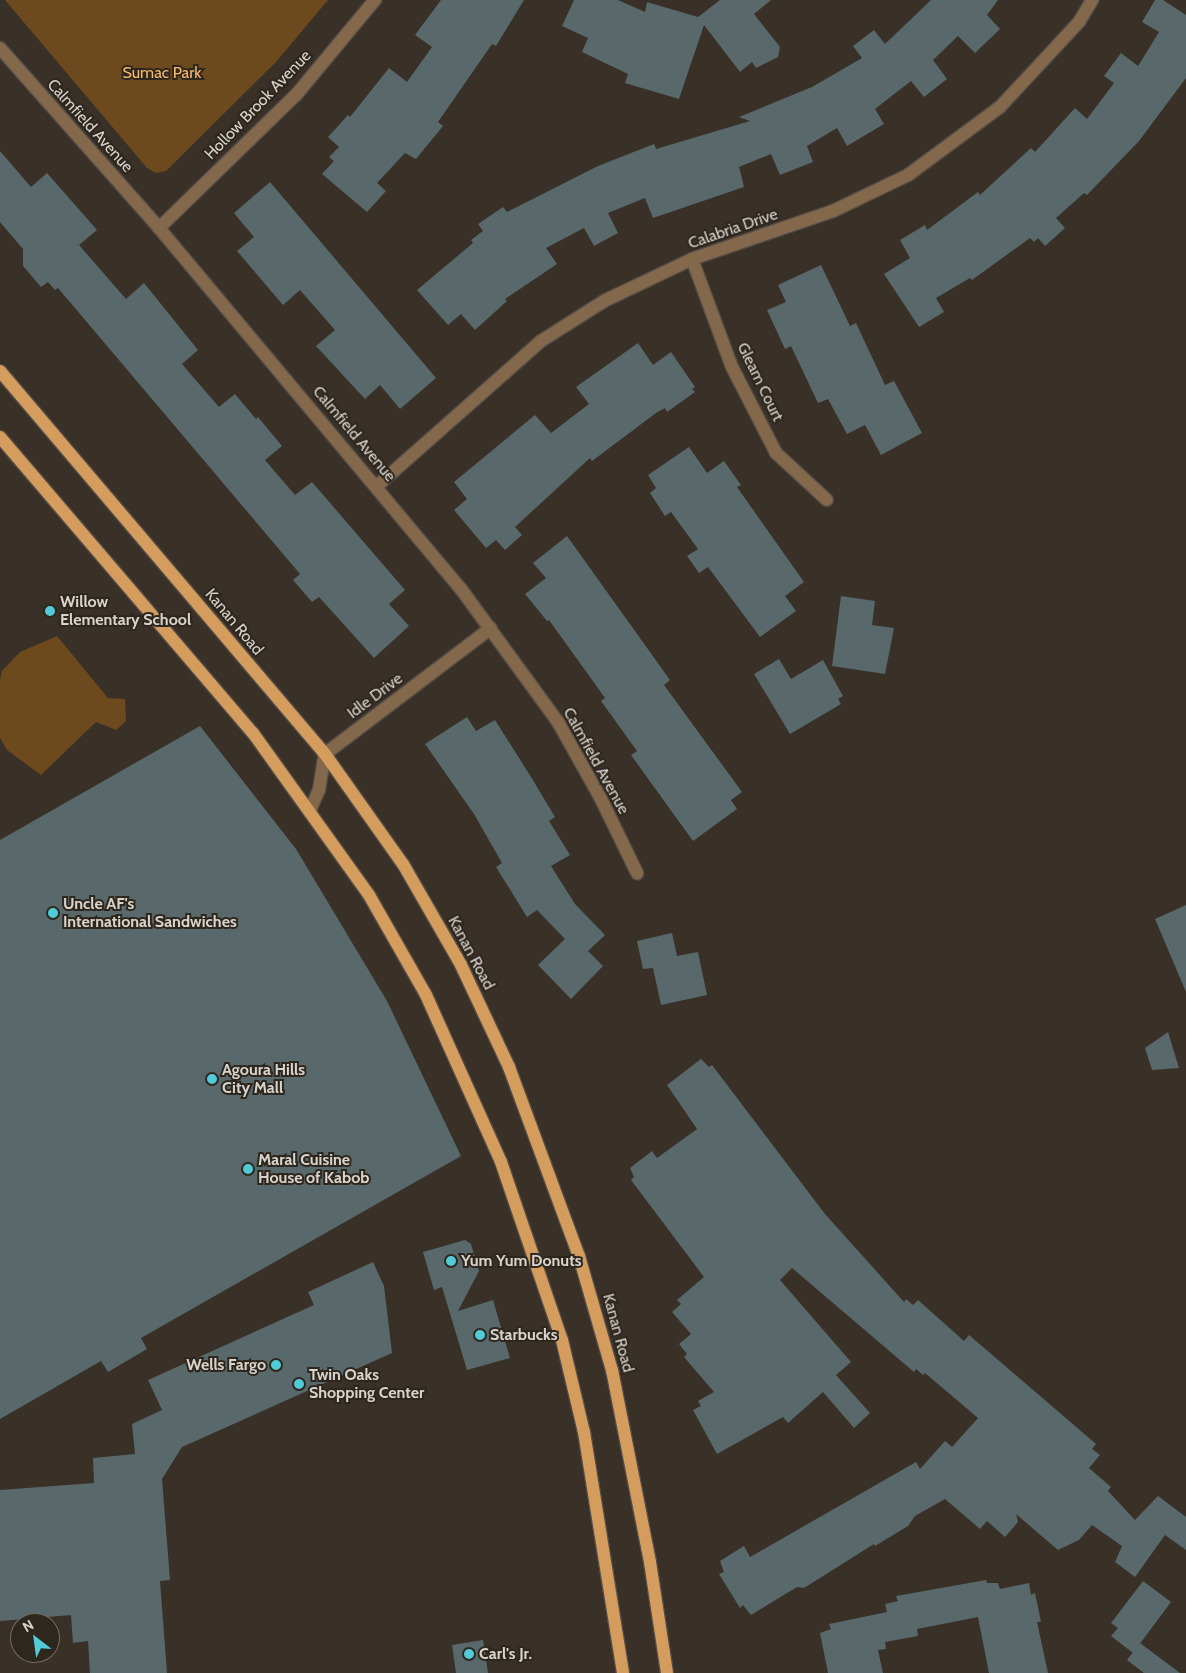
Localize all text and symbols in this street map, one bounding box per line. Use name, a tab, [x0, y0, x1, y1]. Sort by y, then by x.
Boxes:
street label: Hollow Brook Avenue	[201, 46, 315, 164]
park label: Sumac Park	[122, 63, 202, 83]
street label: Calmfield Avenue	[43, 75, 137, 177]
street label: Calabria Drive	[686, 205, 780, 253]
street label: Gleam Court	[733, 340, 787, 424]
street label: Calmfield Avenue	[308, 382, 400, 486]
street label: Kanan Road	[201, 585, 267, 659]
place label: Willow Elementary School	[60, 592, 191, 630]
marker: Willow Elementary School	[44, 605, 56, 617]
street label: Idle Drive	[344, 669, 406, 723]
street label: Calmfield Avenue	[559, 704, 633, 818]
place label: Uncle AF's International Sandwiches	[63, 894, 237, 932]
marker: Uncle AF's International Sandwiches	[47, 907, 59, 919]
street label: Kanan Road	[444, 913, 498, 993]
place label: Agoura Hills City Mall	[222, 1060, 305, 1098]
marker: Agoura Hills City Mall	[206, 1073, 218, 1085]
place label: Maral Cuisine House of Kabob	[258, 1150, 369, 1188]
marker: Maral Cuisine House of Kabob	[242, 1163, 254, 1175]
place label: Yum Yum Donuts	[461, 1251, 581, 1271]
marker: Yum Yum Donuts	[445, 1255, 457, 1267]
street label: Kanan Road	[598, 1292, 638, 1374]
place label: Starbucks	[490, 1325, 558, 1345]
marker: Starbucks	[474, 1329, 486, 1341]
place label: Wells Fargo	[186, 1355, 266, 1375]
marker: Wells Fargo	[270, 1359, 282, 1371]
place label: Twin Oaks Shopping Center	[309, 1365, 424, 1403]
marker: Twin Oaks Shopping Center	[293, 1378, 305, 1390]
north arrow	[10, 1613, 60, 1663]
text: N	[19, 1616, 37, 1636]
place label: Carl's Jr.	[479, 1644, 532, 1664]
marker: Carl's Jr.	[463, 1648, 475, 1660]

